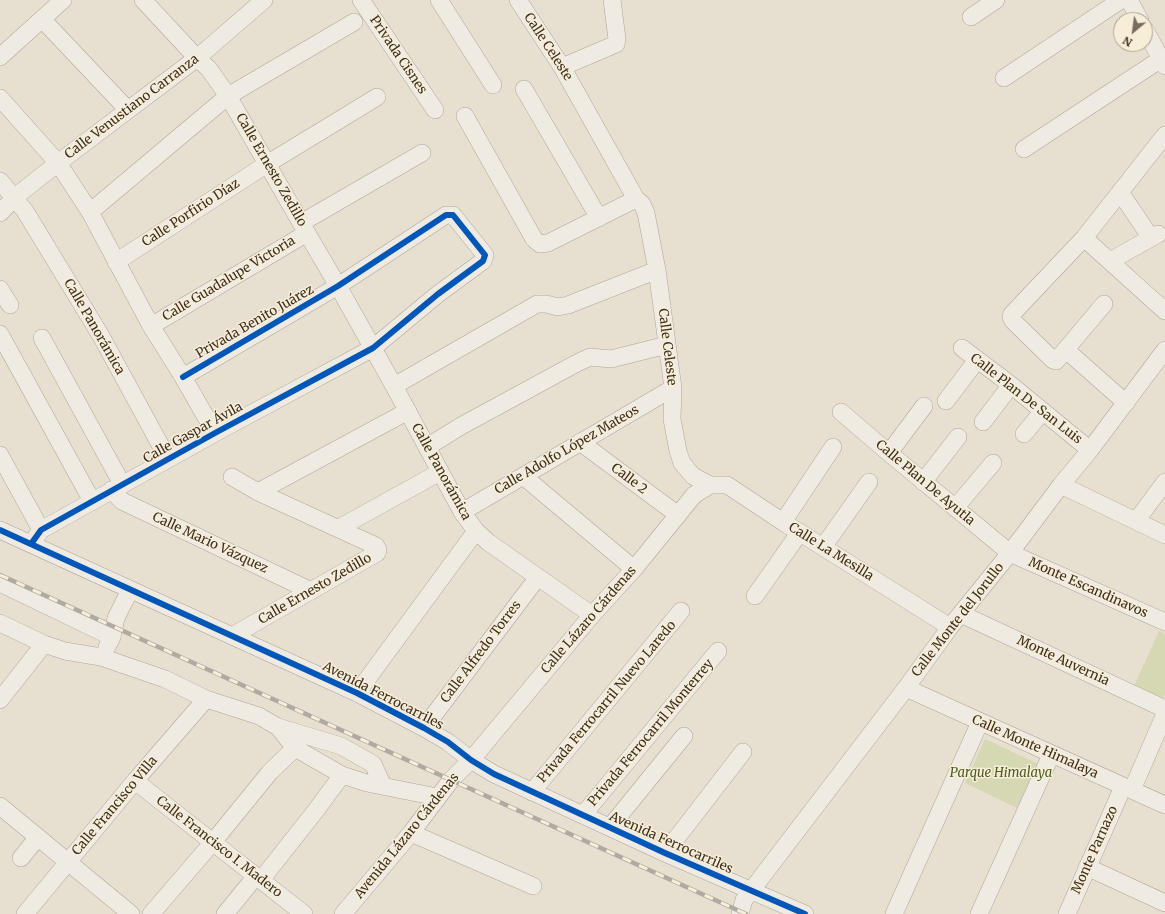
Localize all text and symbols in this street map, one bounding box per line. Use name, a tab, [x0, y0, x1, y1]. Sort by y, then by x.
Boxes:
street label: Calle Celeste	[520, 10, 576, 84]
north arrow	[1113, 12, 1153, 52]
street label: Privada Cisnes	[366, 13, 430, 97]
text: N	[1120, 33, 1135, 50]
street label: Calle Venustiano Carranza	[62, 52, 202, 162]
street label: Calle Ernesto Zedillo	[232, 111, 310, 229]
street label: Calle Porfirio Díaz	[139, 176, 243, 250]
street label: Calle Guadalupe Victoria	[160, 233, 298, 325]
street label: Calle Panorámica	[60, 276, 128, 378]
street label: Privada Benito Juárez	[193, 282, 317, 362]
street label: Calle Celeste	[655, 308, 679, 386]
street label: Calle Plan De San Luis	[967, 351, 1085, 447]
street label: Calle Gaspar Ávila	[141, 399, 245, 467]
street label: Calle Adolfo López Mateos	[492, 402, 642, 498]
street label: Calle Panorámica	[408, 421, 474, 523]
street label: Calle Plan De Ayutla	[872, 437, 978, 529]
street label: Calle 2	[608, 460, 650, 498]
street label: Calle Mario Vázquez	[150, 509, 270, 577]
street label: Calle La Mesilla	[786, 520, 876, 584]
street label: Calle Ernesto Zedillo	[256, 550, 374, 628]
street label: Monte Escandinavos	[1026, 555, 1150, 621]
street label: Calle Monte del Jorullo	[909, 560, 1007, 680]
street label: Calle Lázaro Cárdenas	[538, 563, 640, 677]
street label: Calle Alfredo Torres	[437, 598, 525, 706]
street label: Privada Ferrocarril Nuevo Laredo	[535, 618, 679, 786]
street label: Monte Auvernia	[1014, 633, 1112, 689]
street label: Privada Ferrocarril Monterrey	[585, 656, 717, 810]
street label: Avenida Ferrocarriles	[320, 659, 446, 733]
street label: Calle Monte Himalaya	[969, 712, 1101, 782]
street label: Calle Francisco Villa	[69, 753, 161, 859]
park label: Parque Himalaya	[950, 765, 1052, 781]
street label: Avenida Lázaro Cárdenas	[352, 770, 462, 902]
street label: Calle Francisco I. Madero	[153, 793, 285, 901]
street label: Monte Parnazo	[1069, 804, 1121, 896]
street label: Avenida Ferrocarriles	[607, 809, 735, 877]

